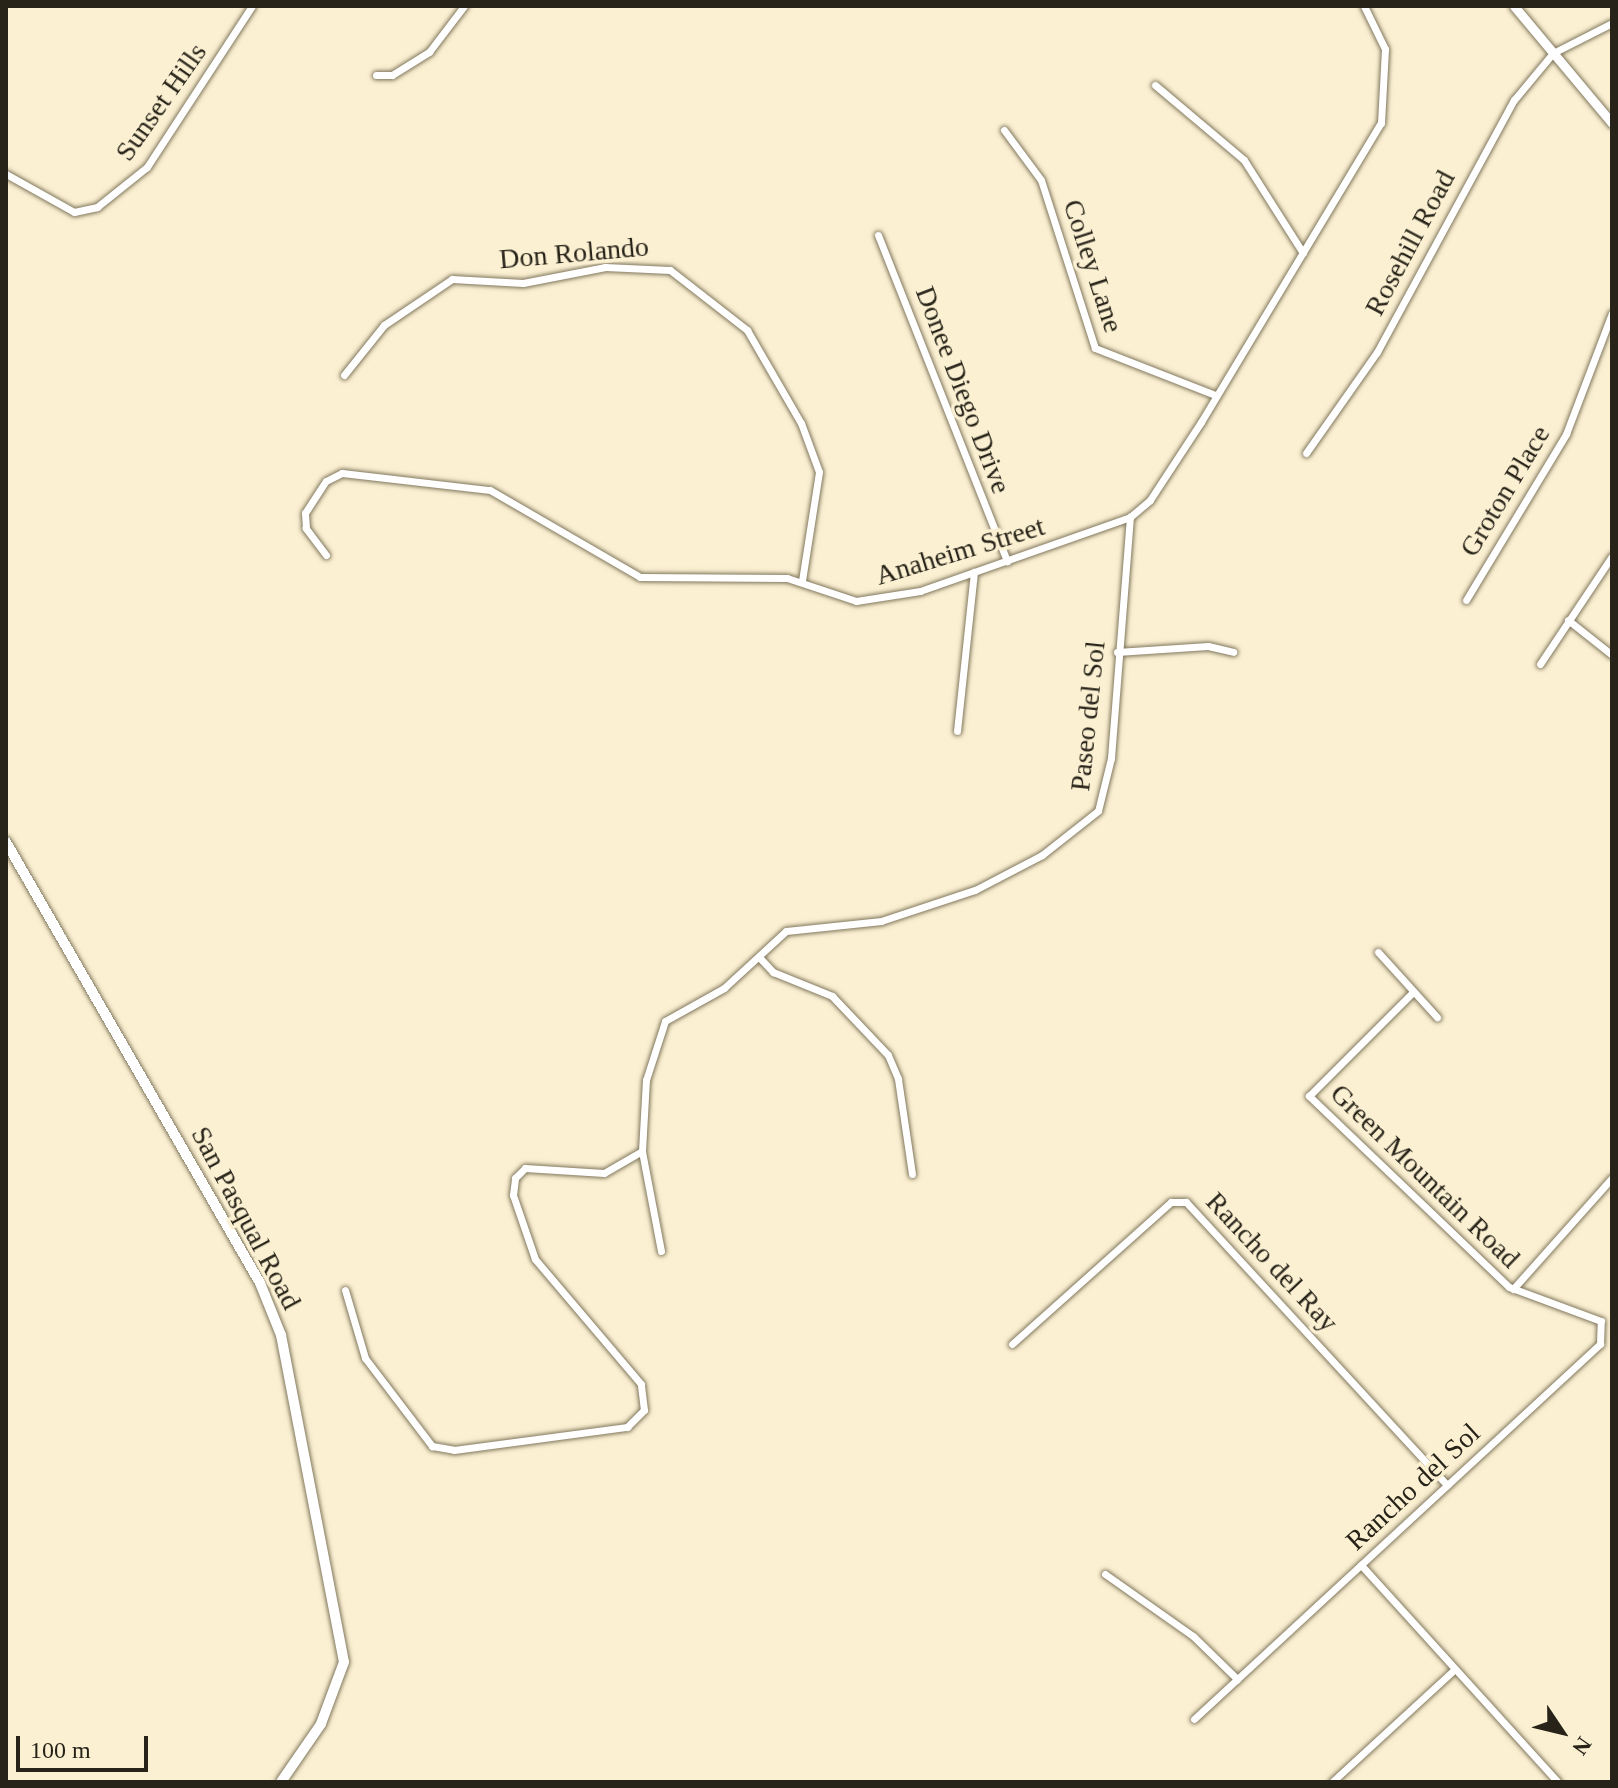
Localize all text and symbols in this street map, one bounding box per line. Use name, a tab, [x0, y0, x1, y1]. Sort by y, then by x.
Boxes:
street label: Sunset Hills	[108, 37, 214, 167]
street label: Rosehill Road	[1358, 165, 1462, 321]
street label: Colley Lane	[1056, 195, 1130, 337]
street label: Don Rolando	[498, 230, 650, 276]
street label: Donee Diego Drive	[908, 282, 1018, 498]
street label: Groton Place	[1453, 419, 1557, 563]
street label: Anaheim Street	[871, 509, 1049, 593]
street label: Paseo del Sol	[1063, 639, 1113, 793]
street label: Green Mountain Road	[1323, 1077, 1527, 1275]
street label: San Pasqual Road	[184, 1121, 308, 1315]
street label: Rancho del Ray	[1199, 1185, 1345, 1339]
street label: Rancho del Sol	[1339, 1416, 1487, 1558]
north arrow	[1522, 1692, 1602, 1772]
scale bar	[20, 1720, 152, 1770]
text: N	[1567, 1732, 1597, 1760]
text: 100 m	[30, 1737, 91, 1763]

